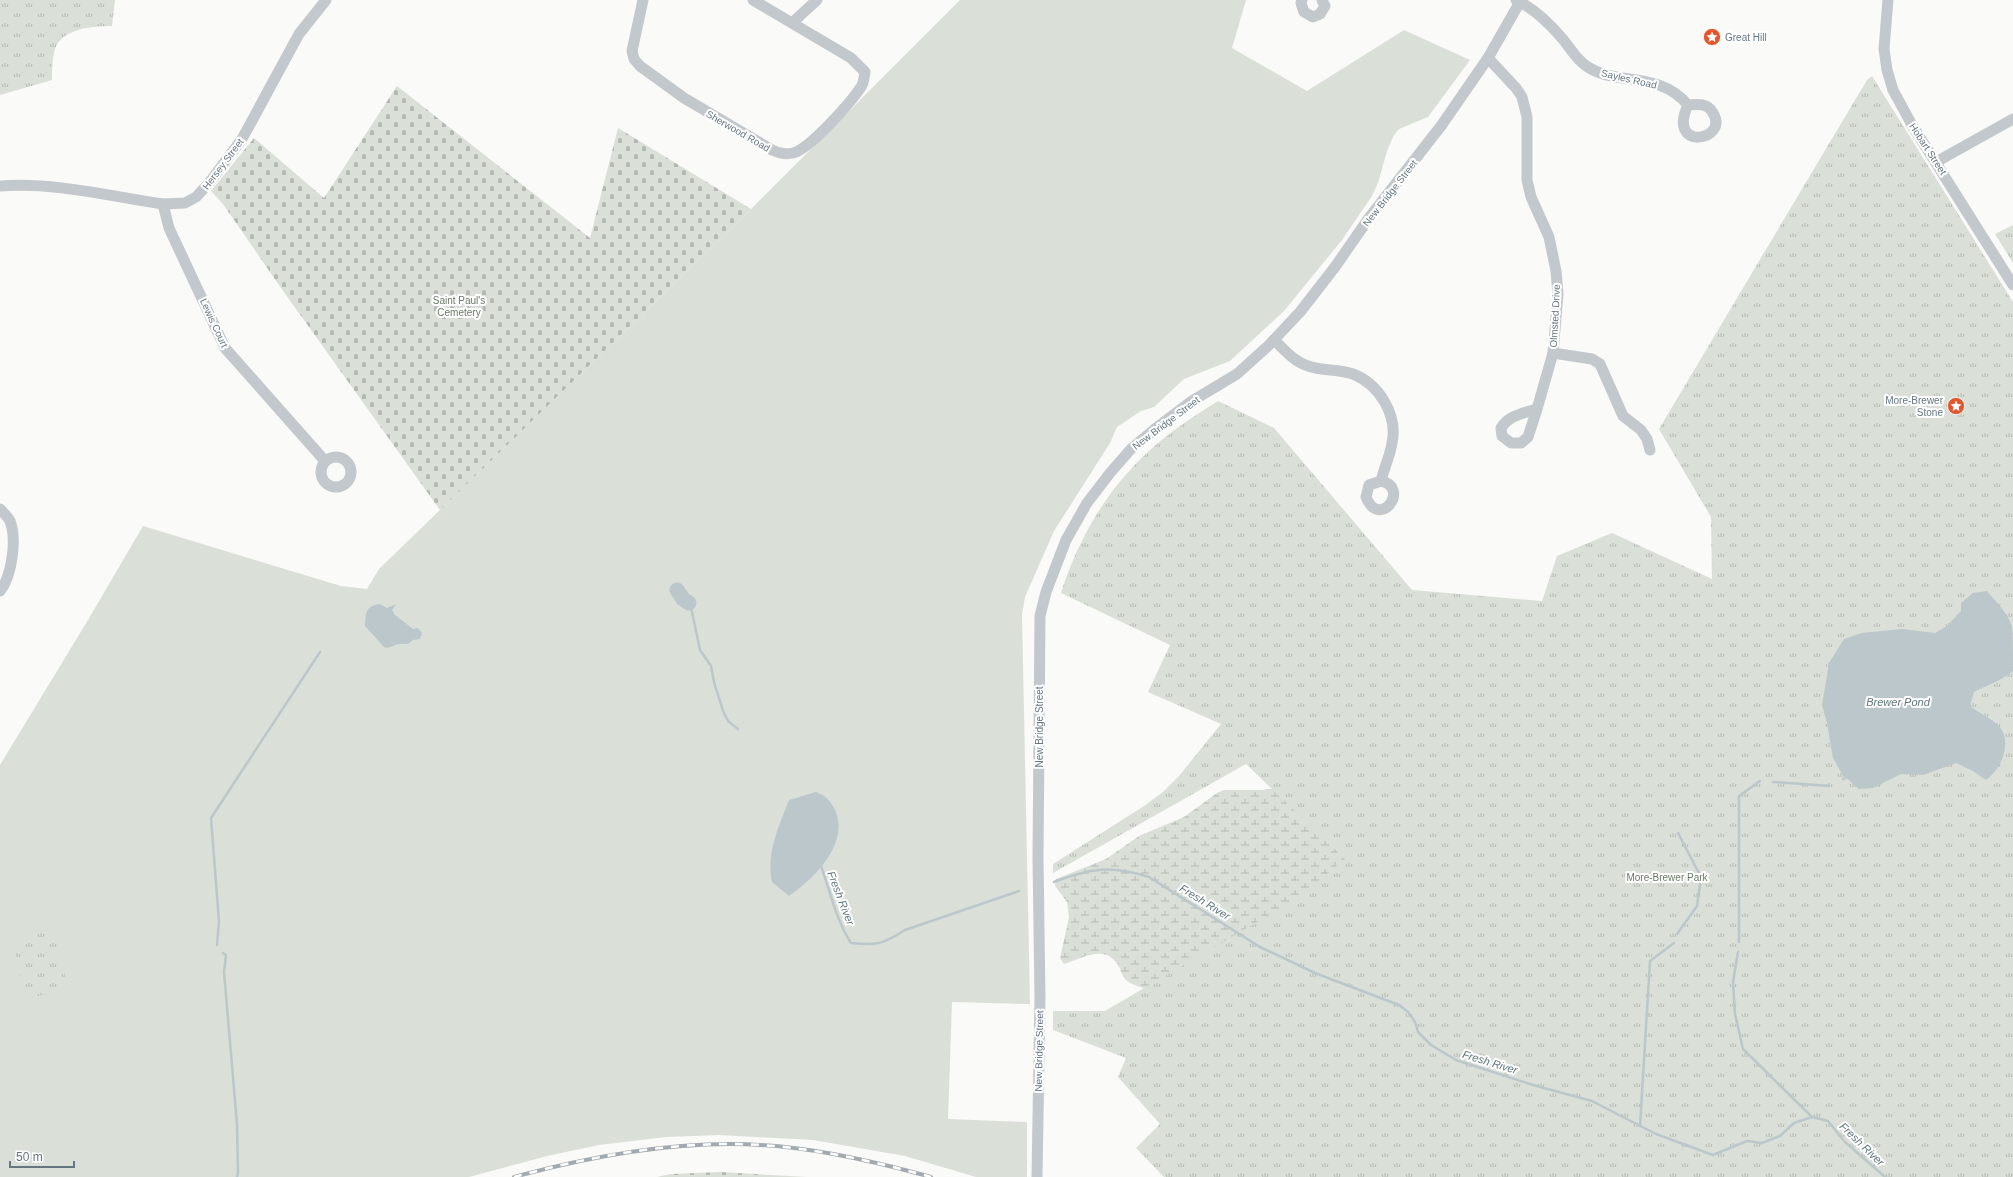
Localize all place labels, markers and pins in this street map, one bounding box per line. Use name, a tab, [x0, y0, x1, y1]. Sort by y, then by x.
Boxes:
place icon: Great Hill	[1702, 27, 1722, 47]
place label: Great Hill	[1725, 32, 1767, 43]
place label: More-Brewer Stone	[1885, 395, 1944, 418]
place icon: More-Brewer Stone	[1946, 396, 1966, 416]

